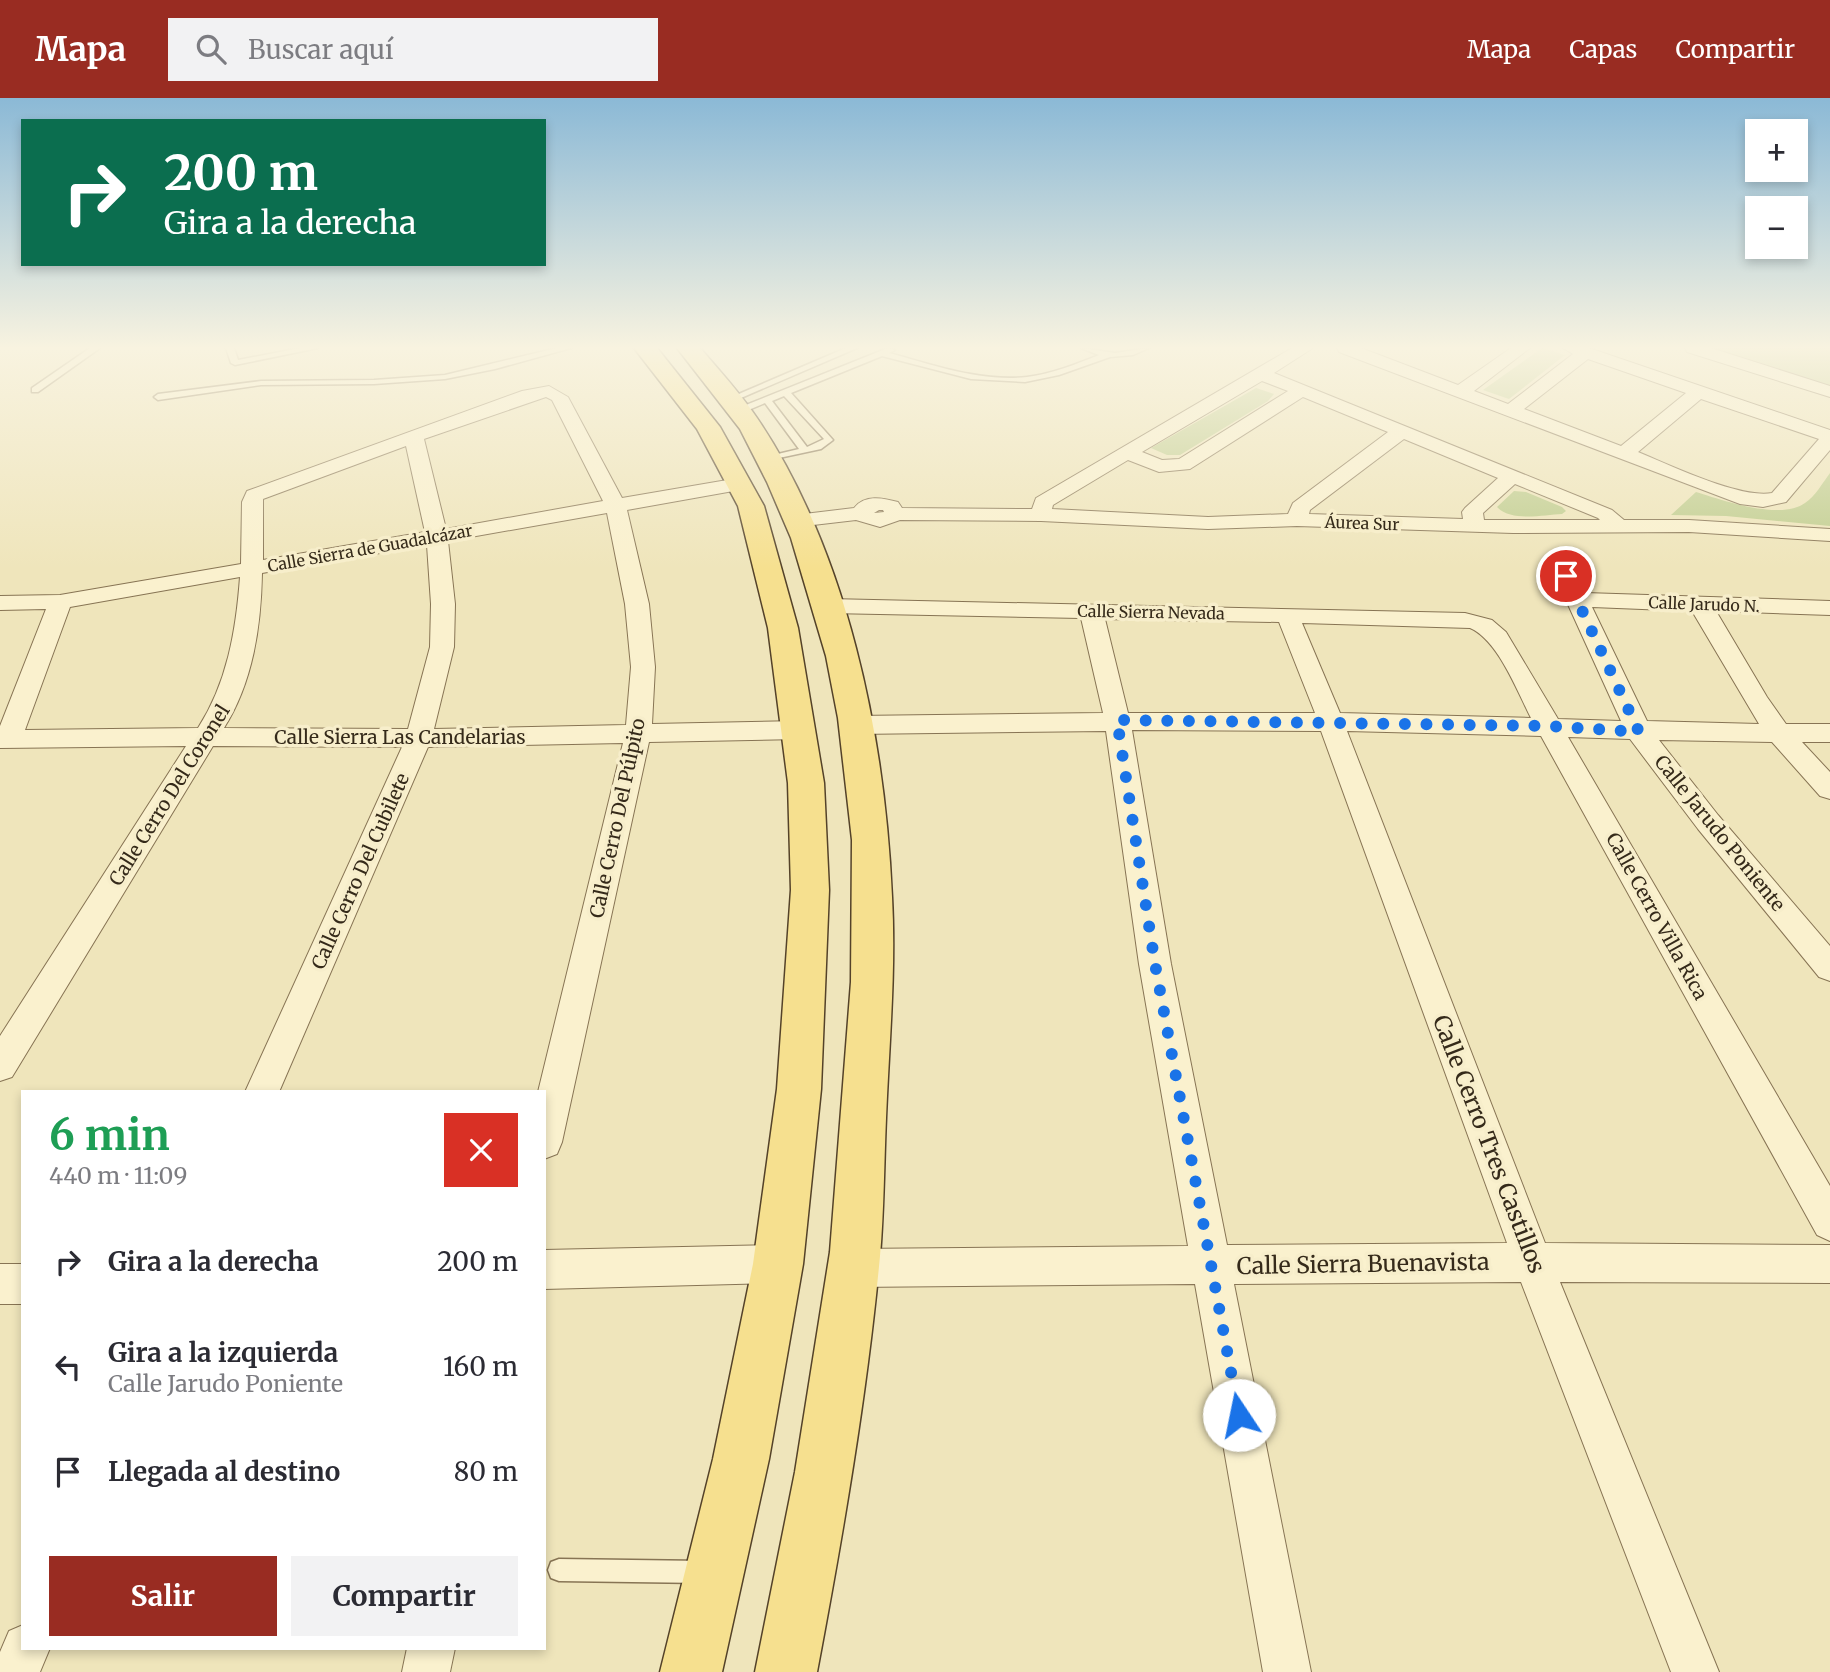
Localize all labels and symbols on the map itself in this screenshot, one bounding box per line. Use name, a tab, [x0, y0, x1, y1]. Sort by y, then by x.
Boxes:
street label: Áurea Sur	[1323, 512, 1400, 534]
street label: Calle Sierra de Guadalcázar	[266, 520, 474, 576]
pin	[1536, 546, 1596, 606]
street label: Calle Jarudo N.	[1648, 592, 1760, 616]
street label: Calle Sierra Nevada	[1077, 601, 1225, 623]
street label: Calle Cerro Del Coronel	[103, 700, 235, 890]
street label: Calle Cerro Del Púlpito	[584, 716, 650, 920]
street label: Calle Sierra Las Candelarias	[274, 725, 526, 749]
street label: Calle Jarudo Poniente	[1650, 750, 1790, 916]
street label: Calle Cerro Del Cubilete	[306, 769, 414, 973]
street label: Calle Cerro Villa Rica	[1601, 828, 1713, 1004]
street label: Calle Cerro Tres Castillos	[1427, 1011, 1552, 1277]
street label: Calle Sierra Buenavista	[1236, 1247, 1490, 1280]
position arrow	[1202, 1378, 1276, 1452]

